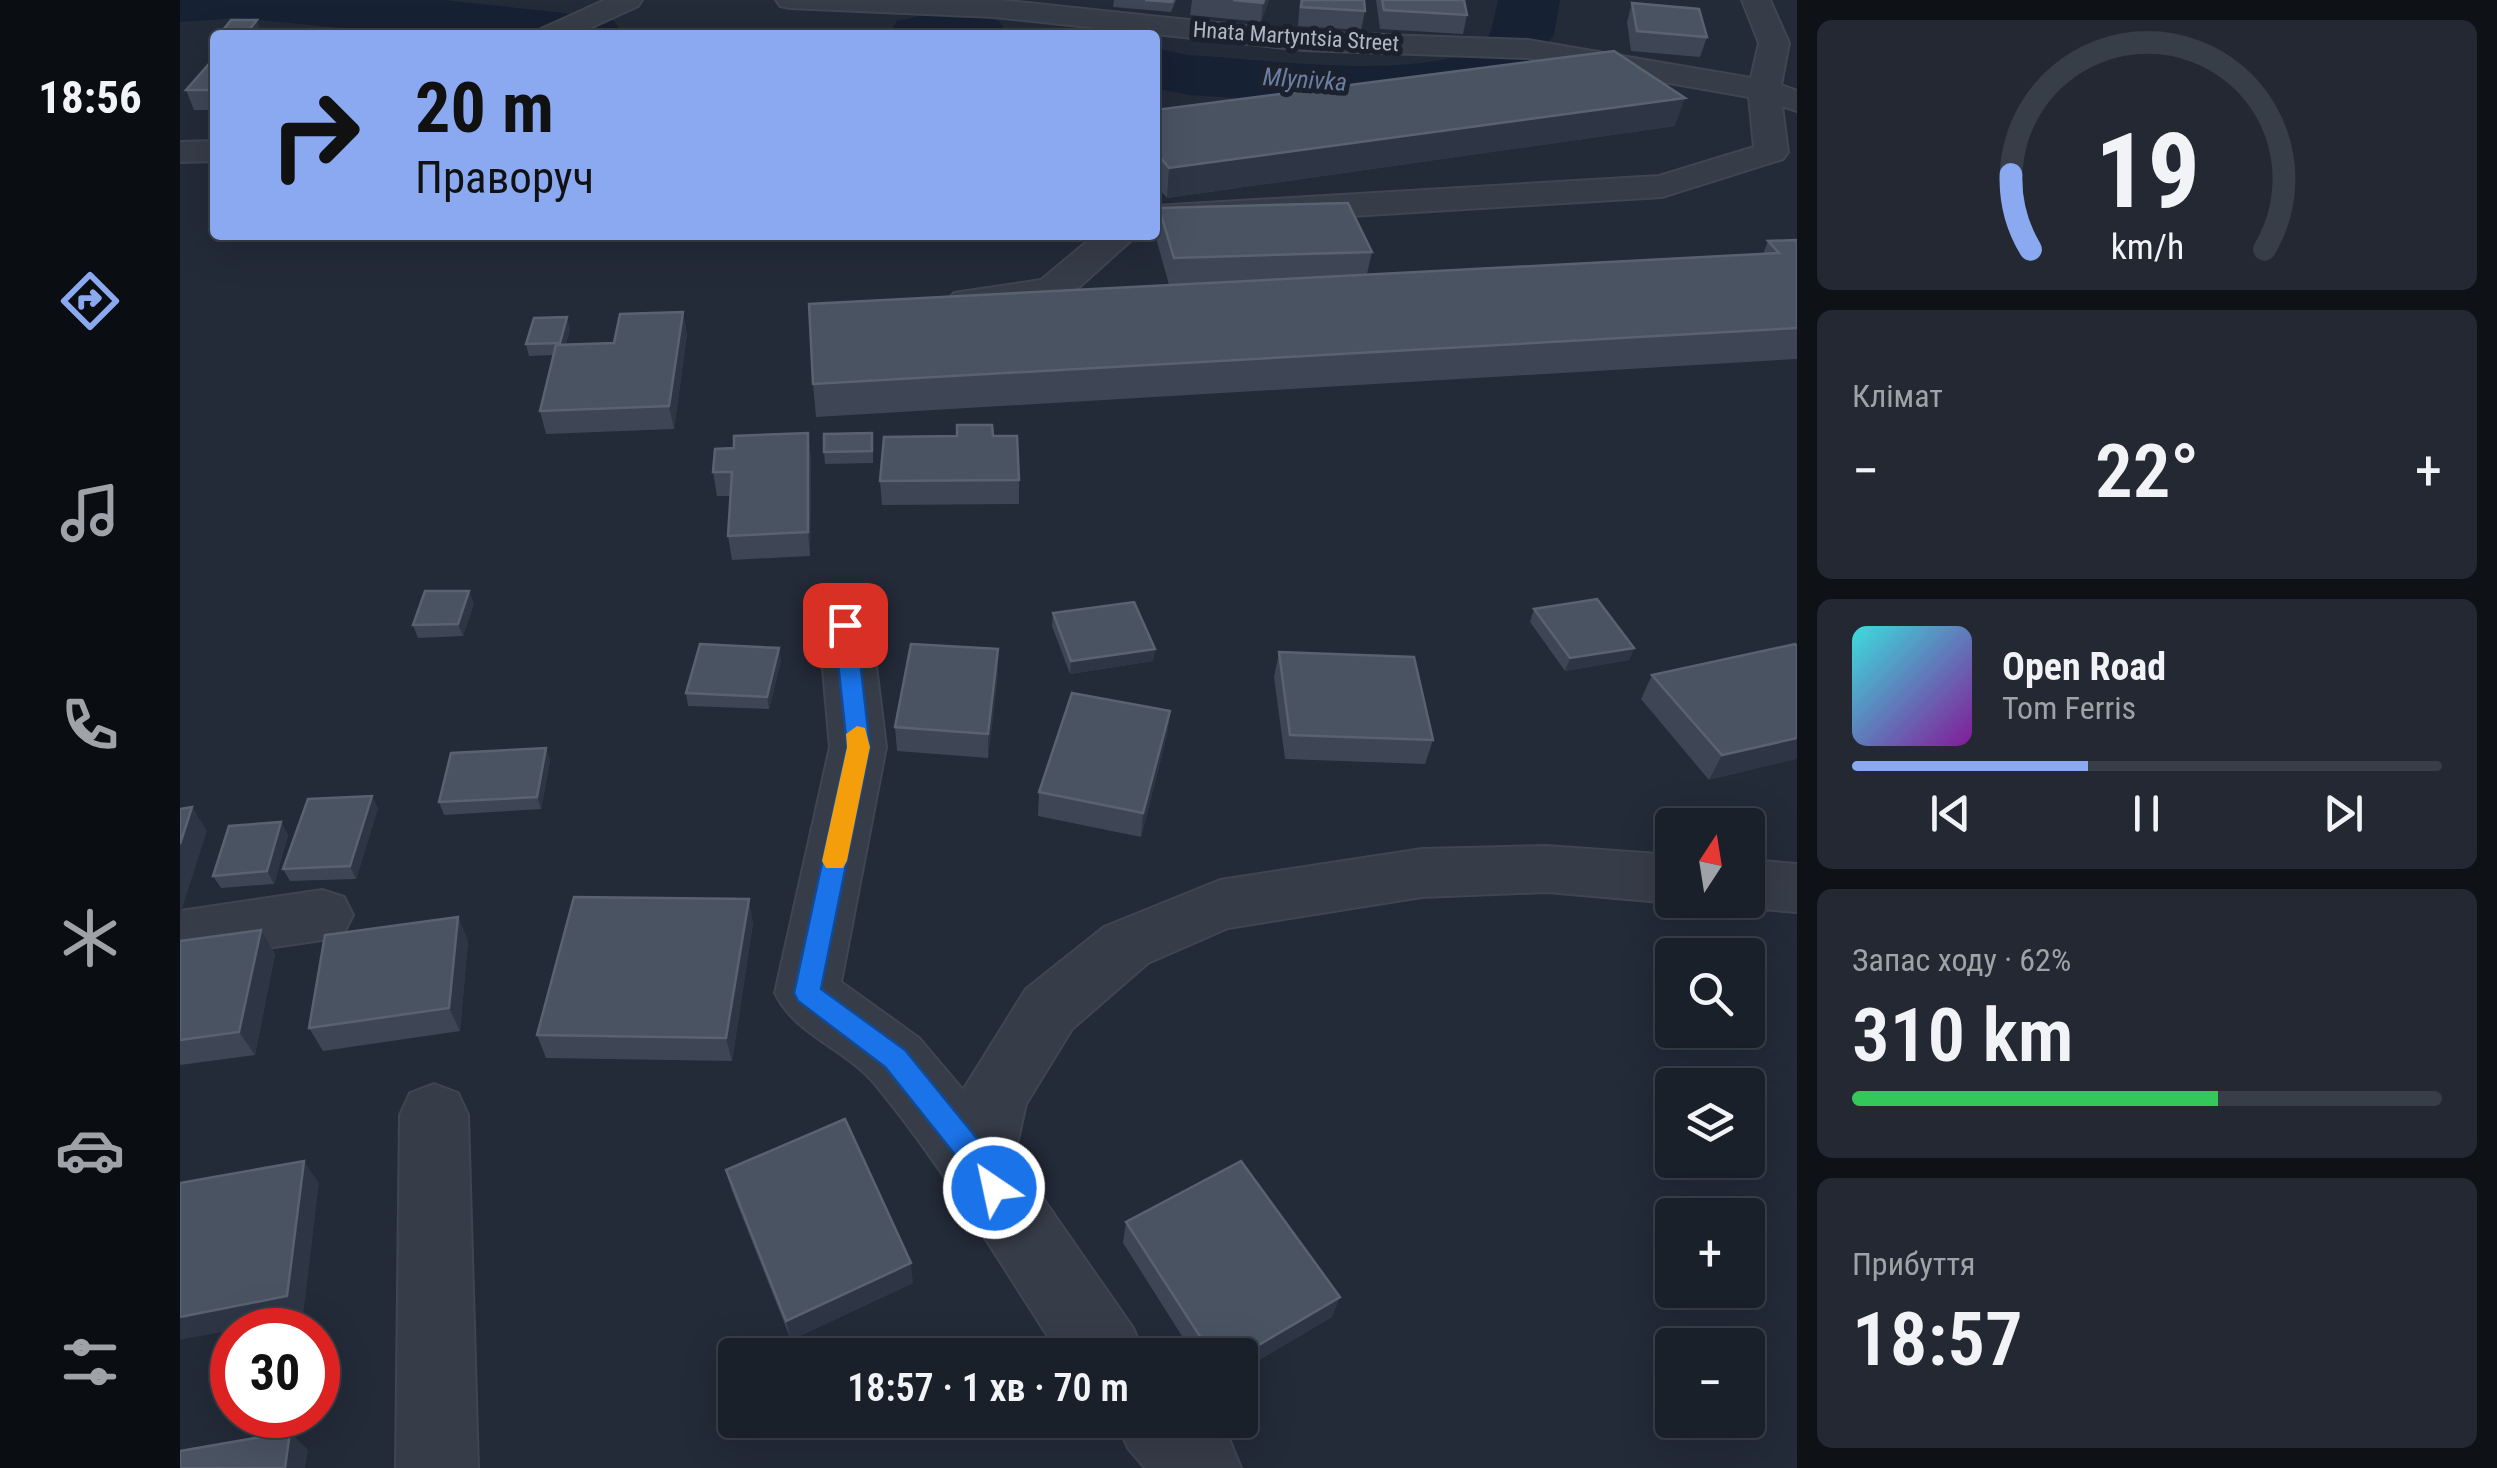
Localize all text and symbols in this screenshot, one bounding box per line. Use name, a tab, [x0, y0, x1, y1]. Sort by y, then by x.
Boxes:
street label: Hnata Martyntsia Street	[1192, 17, 1400, 56]
water label: Mlynivka	[1262, 62, 1348, 97]
text: 20 m	[415, 67, 554, 149]
icon: right	[250, 70, 380, 200]
text: 18:56	[38, 71, 142, 124]
text: 19	[2094, 111, 2200, 232]
text: Праворуч	[415, 151, 594, 204]
text: km/h	[2110, 226, 2184, 268]
icon: directions	[55, 266, 125, 336]
text: Клімат	[1852, 377, 1943, 415]
text: 22°	[2095, 427, 2199, 515]
text: −	[1852, 439, 1880, 503]
text: +	[2415, 439, 2442, 503]
icon: music	[55, 478, 125, 548]
pin	[803, 583, 888, 668]
icon: arrive	[818, 598, 873, 653]
text: Open Road	[2002, 645, 2166, 689]
text: Tom Ferris	[2002, 689, 2136, 727]
icon: phone	[55, 690, 125, 760]
icon: previous	[1923, 786, 1978, 841]
icon: pause	[2119, 786, 2174, 841]
icon: next	[2316, 786, 2371, 841]
north arrow	[1655, 808, 1765, 918]
map controls	[1655, 808, 1765, 1438]
icon: climate	[55, 903, 125, 973]
button: search	[1655, 938, 1765, 1048]
text: Запас ходу · 62%	[1852, 941, 2071, 979]
text: 310 km	[1852, 991, 2074, 1079]
button: layers	[1655, 1068, 1765, 1178]
icon: car	[55, 1115, 125, 1185]
position arrow	[942, 1136, 1046, 1240]
button: +	[1655, 1198, 1765, 1308]
text: Прибуття	[1852, 1245, 1975, 1283]
text: 18:57	[1852, 1295, 2023, 1383]
speed limit sign: 30	[210, 1308, 340, 1438]
icon: filters	[55, 1327, 125, 1397]
button: −	[1655, 1328, 1765, 1438]
text: 18:57 · 1 хв · 70 m	[847, 1366, 1129, 1410]

